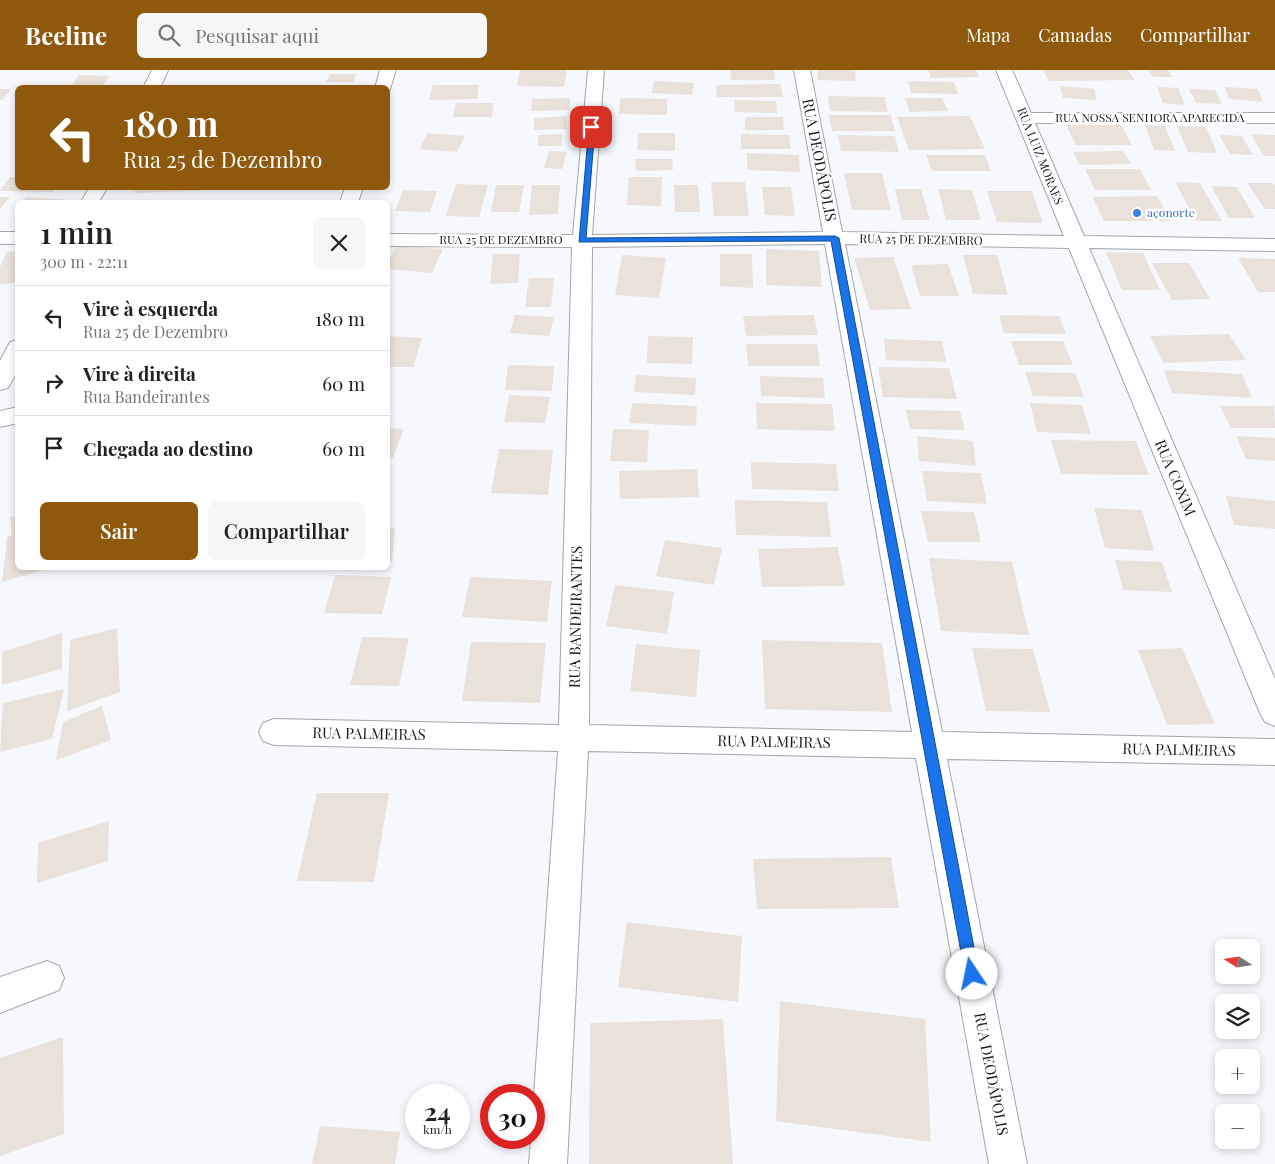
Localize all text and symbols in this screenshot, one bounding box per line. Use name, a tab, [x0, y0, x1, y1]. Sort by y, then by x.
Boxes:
search box	[137, 13, 487, 58]
text: Beeline	[25, 19, 107, 51]
icon: search	[155, 21, 183, 49]
text: Pesquisar aqui	[195, 22, 319, 48]
text: Mapa	[966, 23, 1010, 47]
text: Camadas	[1038, 23, 1112, 47]
text: Compartilhar	[1140, 23, 1250, 47]
street label: RUA DEODÁPOLIS	[798, 97, 842, 223]
text: 180 m	[123, 99, 218, 146]
icon: left	[40, 105, 105, 170]
street label: RUA LUIZ MORAES	[1014, 105, 1068, 207]
pin	[570, 106, 612, 148]
street label: RUA NOSSA SENHORA APARECIDA	[1055, 109, 1245, 125]
icon: arrive	[577, 113, 605, 141]
text: Rua 25 de Dezembro	[123, 144, 322, 174]
place label: açonorte	[1147, 204, 1195, 220]
marker: açonorte	[1131, 207, 1143, 219]
text: 1 min	[40, 212, 113, 252]
button: close	[313, 217, 365, 269]
street label: RUA 25 DE DEZEMBRO	[859, 230, 983, 248]
street label: RUA 25 DE DEZEMBRO	[439, 231, 563, 247]
text: 300 m · 22:11	[40, 251, 128, 272]
text: Vire à esquerda	[83, 295, 218, 321]
icon: left	[40, 304, 68, 332]
text: 180 m	[315, 305, 365, 331]
text: Rua 25 de Dezembro	[83, 321, 228, 342]
text: Vire à direita	[83, 360, 196, 386]
icon: right	[40, 369, 68, 397]
text: 60 m	[322, 370, 365, 396]
text: Rua Bandeirantes	[83, 386, 210, 407]
icon: arrive	[40, 434, 68, 462]
text: Chegada ao destino	[83, 435, 253, 461]
text: 60 m	[322, 435, 365, 461]
street label: RUA COXIM	[1151, 436, 1201, 519]
button: Sair	[40, 502, 198, 560]
button: Compartilhar	[208, 502, 365, 560]
street label: RUA BANDEIRANTES	[564, 546, 586, 688]
street label: RUA PALMEIRAS	[312, 722, 426, 744]
street label: RUA PALMEIRAS	[717, 730, 831, 752]
street label: RUA PALMEIRAS	[1122, 738, 1236, 760]
north arrow	[1215, 939, 1260, 984]
map controls	[1215, 939, 1260, 1149]
position arrow	[945, 947, 997, 999]
button: layers	[1215, 994, 1260, 1039]
street label: RUA DEODÁPOLIS	[970, 1011, 1014, 1137]
button: +	[1215, 1049, 1260, 1094]
speed limit sign: 30	[480, 1084, 545, 1149]
text: 24	[424, 1094, 451, 1127]
button: −	[1215, 1104, 1260, 1149]
text: km/h	[423, 1121, 452, 1137]

